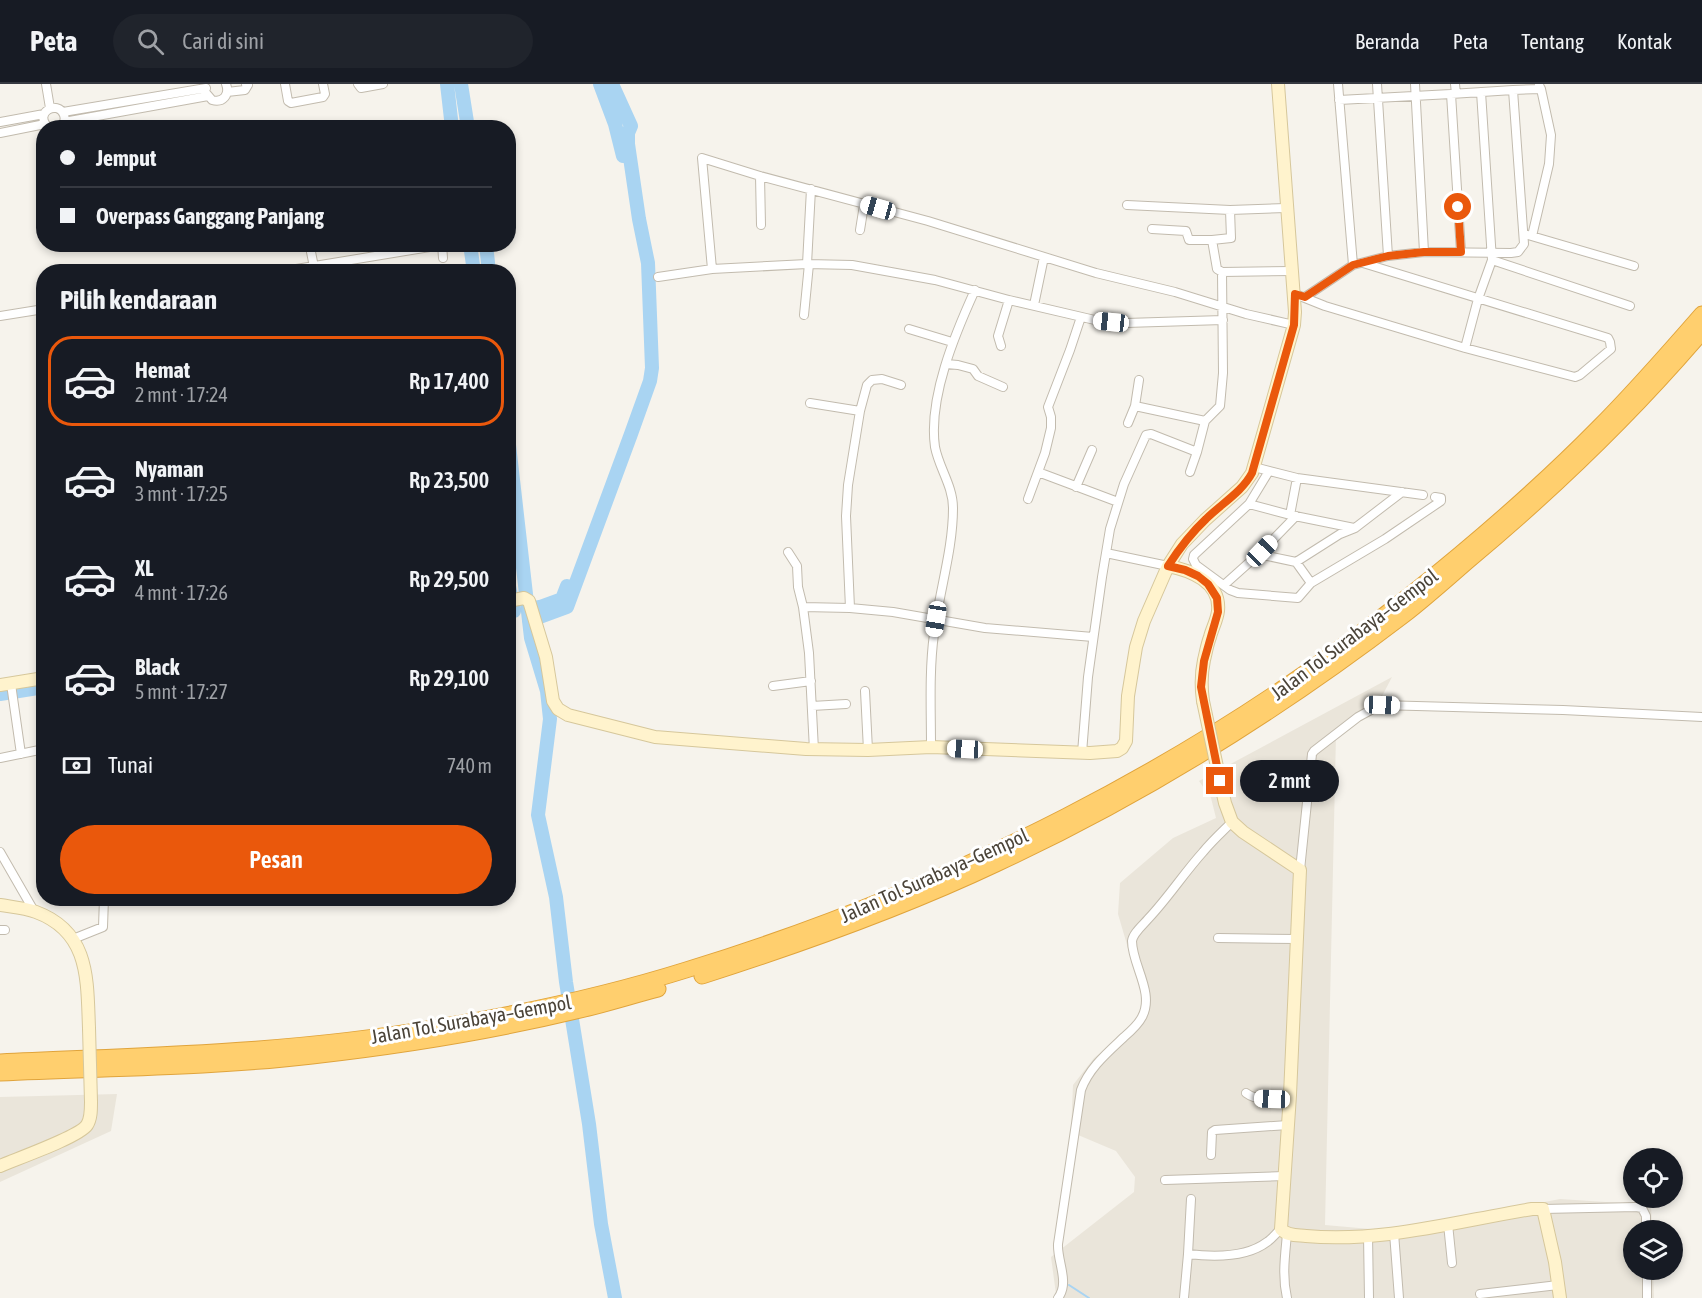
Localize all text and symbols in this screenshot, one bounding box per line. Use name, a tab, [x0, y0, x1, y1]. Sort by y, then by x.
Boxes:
search box	[113, 14, 533, 68]
text: Peta	[30, 25, 77, 57]
icon: search	[134, 25, 167, 58]
text: Cari di sini	[182, 28, 264, 54]
text: Beranda	[1355, 29, 1420, 53]
text: Peta	[1453, 29, 1488, 53]
text: Tentang	[1521, 29, 1584, 53]
text: Kontak	[1617, 29, 1672, 53]
text: Jemput	[96, 145, 156, 171]
route start	[1444, 193, 1471, 220]
car	[858, 194, 898, 222]
text: Overpass Ganggang Panjang	[96, 203, 324, 229]
text: Pilih kendaraan	[60, 284, 217, 315]
car	[1092, 311, 1130, 333]
icon: car	[63, 354, 117, 408]
text: Hemat	[135, 357, 190, 383]
text: Rp 17,400	[409, 368, 489, 394]
text: 2 mnt · 17:24	[135, 383, 228, 406]
icon: car	[63, 453, 117, 507]
text: Nyaman	[135, 456, 204, 482]
text: Rp 23,500	[409, 467, 489, 493]
text: 3 mnt · 17:25	[135, 482, 228, 505]
car	[1243, 532, 1281, 570]
icon: car	[63, 552, 117, 606]
text: XL	[135, 555, 153, 581]
street label: Jalan Tol Surabaya–Gempol	[1266, 563, 1443, 704]
text: Rp 29,500	[409, 566, 489, 592]
text: 4 mnt · 17:26	[135, 581, 228, 604]
car	[924, 600, 948, 638]
icon: car	[63, 651, 117, 705]
text: Black	[135, 654, 179, 680]
text: Rp 29,100	[409, 665, 489, 691]
text: 5 mnt · 17:27	[135, 680, 228, 703]
car	[1364, 695, 1400, 715]
car	[947, 739, 983, 759]
icon: cash	[60, 749, 93, 782]
text: Tunai	[108, 752, 153, 778]
text: 740 m	[447, 754, 492, 777]
callout: 2 mnt	[1241, 760, 1340, 802]
route end	[1206, 767, 1233, 794]
text: 2 mnt	[1269, 769, 1311, 792]
street label: Jalan Tol Surabaya–Gempol	[837, 823, 1032, 927]
button: Pesan	[60, 825, 492, 894]
street label: Jalan Tol Surabaya–Gempol	[369, 990, 574, 1048]
car	[1254, 1089, 1290, 1109]
map controls	[1623, 1148, 1683, 1280]
button: locate	[1623, 1148, 1683, 1208]
button: layers	[1623, 1220, 1683, 1280]

